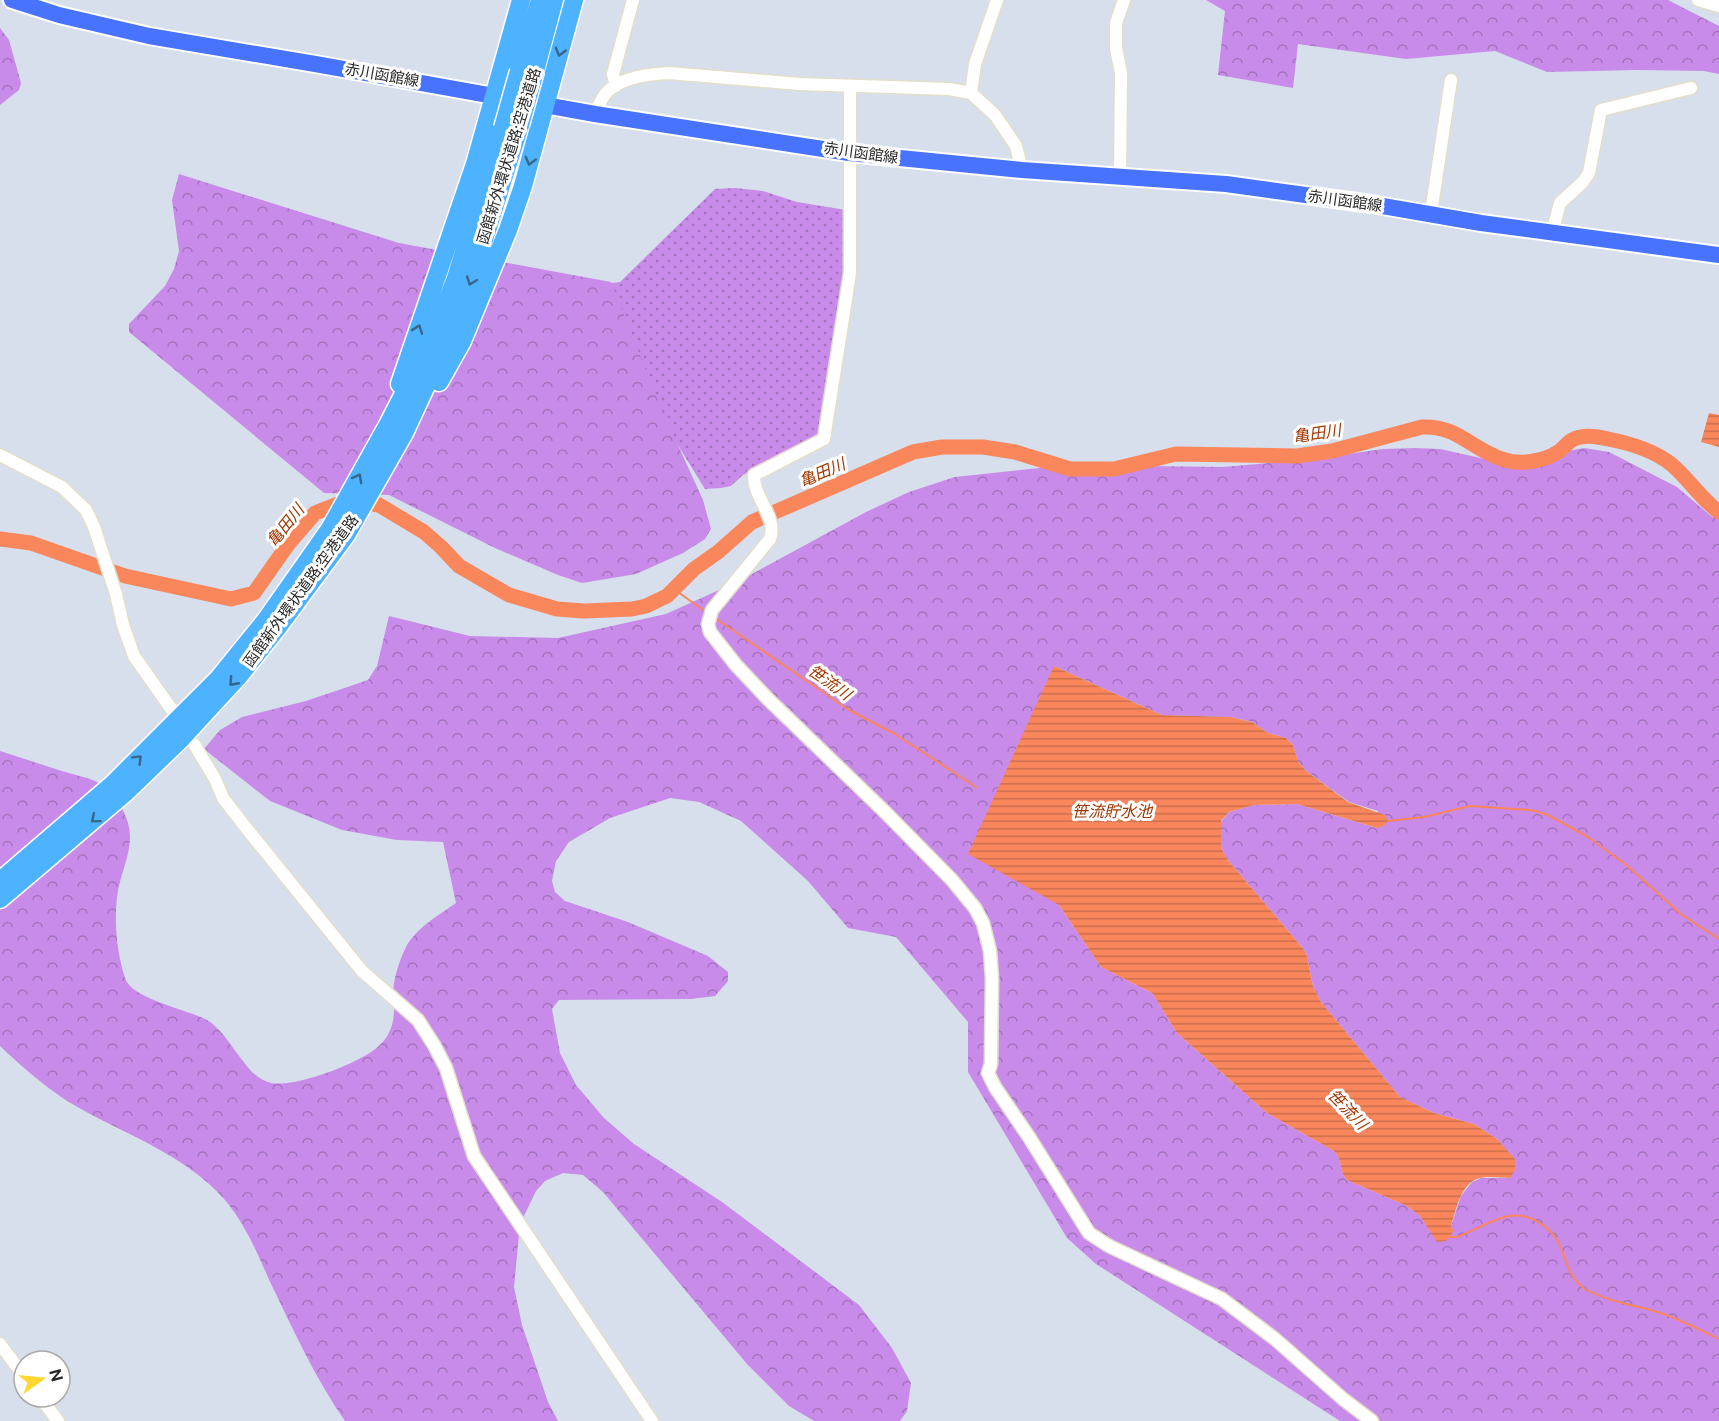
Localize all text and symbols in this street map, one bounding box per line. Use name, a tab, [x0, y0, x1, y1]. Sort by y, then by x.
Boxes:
one-way arrow	[554, 47, 567, 57]
street label: 赤川函館線	[344, 60, 421, 89]
street label: 函館新外環状道路;空港道路	[474, 66, 543, 246]
street label: 赤川函館線	[823, 139, 899, 166]
one-way arrow	[525, 155, 537, 166]
street label: 赤川函館線	[1307, 187, 1383, 214]
one-way arrow	[466, 275, 478, 286]
one-way arrow	[411, 324, 423, 335]
water label: 亀田川	[1292, 420, 1344, 446]
water label: 亀田川	[796, 454, 850, 491]
one-way arrow	[351, 474, 362, 484]
water label: 亀田川	[263, 499, 309, 550]
street label: 函館新外環状道路;空港道路	[240, 511, 361, 670]
water label: 笹流川	[805, 661, 856, 705]
one-way arrow	[229, 675, 240, 685]
one-way arrow	[131, 756, 142, 767]
water label: 笹流貯水池	[1072, 802, 1154, 821]
one-way arrow	[91, 811, 102, 822]
water label: 笹流川	[1324, 1085, 1373, 1135]
north arrow	[12, 1349, 72, 1409]
text: N	[45, 1367, 67, 1384]

